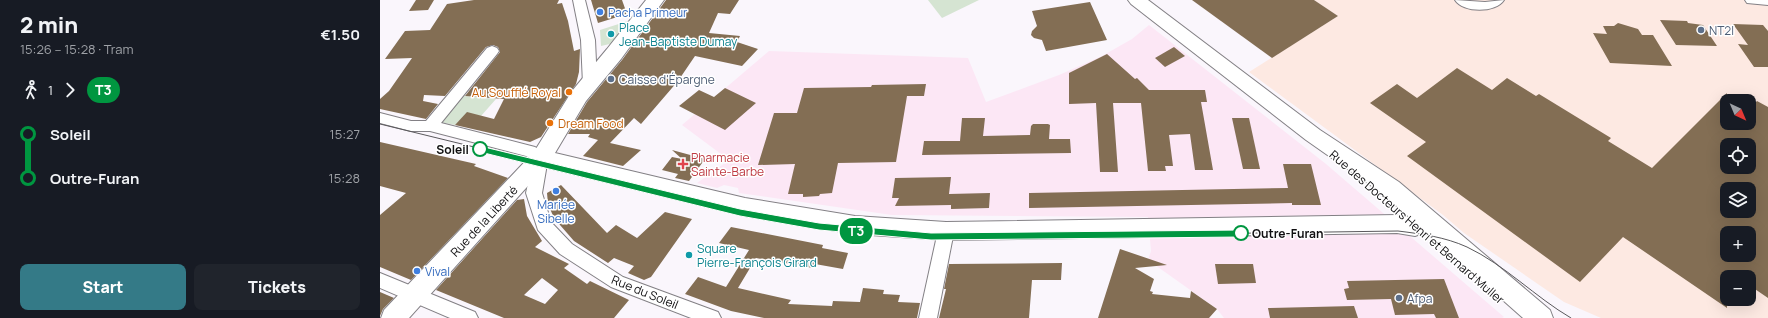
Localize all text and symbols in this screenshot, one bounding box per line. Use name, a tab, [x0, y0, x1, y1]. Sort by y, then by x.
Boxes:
place label: Pacha Primeur	[608, 4, 688, 21]
marker: Pacha Primeur	[595, 7, 605, 17]
text: 2 min	[20, 10, 78, 40]
place label: Place Jean-Baptiste Dumay	[619, 19, 738, 50]
place label: NT2I	[1709, 22, 1734, 39]
text: €1.50	[321, 24, 360, 45]
marker: NT2I	[1696, 25, 1706, 35]
marker: Place Jean-Baptiste Dumay	[606, 29, 616, 39]
text: 15:26 – 15:28 · Tram	[20, 40, 134, 58]
place label: Caisse d'Épargne	[619, 71, 715, 88]
marker: Caisse d'Épargne	[606, 74, 616, 84]
icon: walk	[20, 79, 42, 101]
icon: forward	[59, 79, 81, 101]
text: T3	[95, 80, 112, 99]
text: 1	[48, 81, 53, 99]
place label: Au Soufflé Royal	[472, 84, 561, 101]
marker: Au Soufflé Royal	[564, 87, 574, 97]
north arrow	[1720, 94, 1756, 130]
map controls	[1720, 94, 1756, 306]
place label: Dream Food	[558, 115, 624, 132]
marker: Dream Food	[545, 118, 555, 128]
text: Soleil	[50, 124, 91, 145]
text: 15:27	[330, 125, 360, 143]
button: locate	[1720, 138, 1756, 174]
place label: Soleil	[436, 141, 469, 158]
marker: Soleil	[472, 141, 488, 157]
street label: Rue des Docteurs Henri et Bernard Muller	[1326, 146, 1509, 308]
place label: Pharmacie Sainte-Barbe	[691, 149, 764, 180]
marker: Pharmacie Sainte-Barbe	[678, 159, 688, 169]
text: Outre-Furan	[50, 168, 139, 189]
text: 15:28	[329, 169, 360, 187]
street label: Rue de la Liberté	[447, 182, 521, 260]
button: layers	[1720, 182, 1756, 218]
marker: Mariée Sibelle	[551, 186, 561, 196]
place label: Mariée Sibelle	[537, 196, 575, 227]
line badge: T3	[838, 218, 874, 244]
text: T3	[848, 221, 864, 240]
marker: Outre-Furan	[1233, 225, 1249, 241]
place label: Outre-Furan	[1252, 225, 1323, 242]
button: +	[1720, 226, 1756, 262]
place label: Square Pierre-François Girard	[697, 240, 817, 271]
marker: Square Pierre-François Girard	[684, 250, 694, 260]
place label: Vival	[425, 263, 450, 280]
button: Start	[20, 264, 186, 310]
button: Tickets	[194, 264, 360, 310]
marker: Vival	[412, 266, 422, 276]
button: −	[1720, 270, 1756, 306]
street label: Rue du Soleil	[609, 271, 681, 313]
place label: Afpa	[1407, 290, 1432, 307]
marker: Afpa	[1394, 293, 1404, 303]

